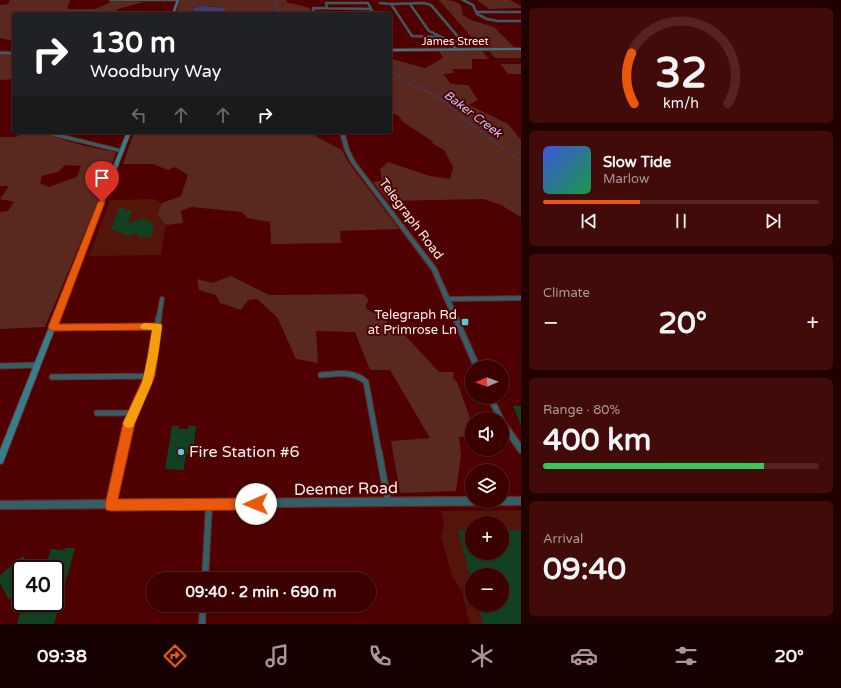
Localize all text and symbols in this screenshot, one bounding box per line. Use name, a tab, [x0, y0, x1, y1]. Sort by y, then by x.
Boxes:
text: 130 m	[90, 26, 176, 60]
icon: right	[24, 28, 76, 80]
street label: James Street	[421, 35, 489, 48]
text: 32	[655, 48, 707, 98]
text: Woodbury Way	[90, 60, 221, 82]
water label: Baker Creek	[441, 88, 506, 141]
text: km/h	[663, 94, 699, 111]
icon: left	[128, 104, 150, 126]
icon: ahead	[170, 104, 192, 126]
icon: ahead	[212, 104, 234, 126]
icon: right	[254, 104, 276, 126]
text: Slow Tide	[603, 153, 671, 171]
pin	[85, 161, 119, 202]
icon: arrive	[91, 167, 113, 189]
text: Marlow	[603, 171, 649, 187]
street label: Telegraph Road	[375, 175, 447, 263]
icon: previous	[578, 210, 600, 232]
icon: pause	[670, 210, 692, 232]
icon: next	[762, 210, 784, 232]
text: Climate	[543, 285, 590, 301]
text: 20°	[658, 305, 707, 342]
place label: Telegraph Rd at Primrose Ln	[368, 307, 457, 338]
text: −	[543, 310, 559, 336]
text: +	[807, 310, 819, 336]
marker: Telegraph Rd at Primrose Ln	[460, 317, 470, 327]
north arrow	[465, 360, 509, 404]
map controls	[465, 360, 509, 612]
text: Range · 80%	[543, 402, 620, 418]
button: sound	[465, 412, 509, 456]
text: 400 km	[543, 422, 651, 459]
place label: Fire Station #6	[189, 442, 300, 462]
marker: Fire Station #6	[176, 447, 186, 457]
button: layers	[465, 464, 509, 508]
street label: Deemer Road	[294, 478, 398, 500]
position arrow	[235, 483, 277, 525]
button: +	[465, 516, 509, 560]
text: Arrival	[543, 531, 583, 547]
text: 09:40	[543, 551, 626, 588]
speed limit sign: 40	[12, 560, 64, 612]
button: −	[465, 568, 509, 612]
text: 09:40 · 2 min · 690 m	[186, 583, 336, 601]
icon: directions	[161, 642, 189, 670]
icon: music	[263, 642, 291, 670]
icon: phone	[366, 642, 394, 670]
icon: climate	[468, 642, 496, 670]
icon: car	[570, 642, 598, 670]
icon: filters	[672, 642, 700, 670]
text: 09:38	[37, 645, 87, 667]
text: 20°	[774, 645, 804, 667]

